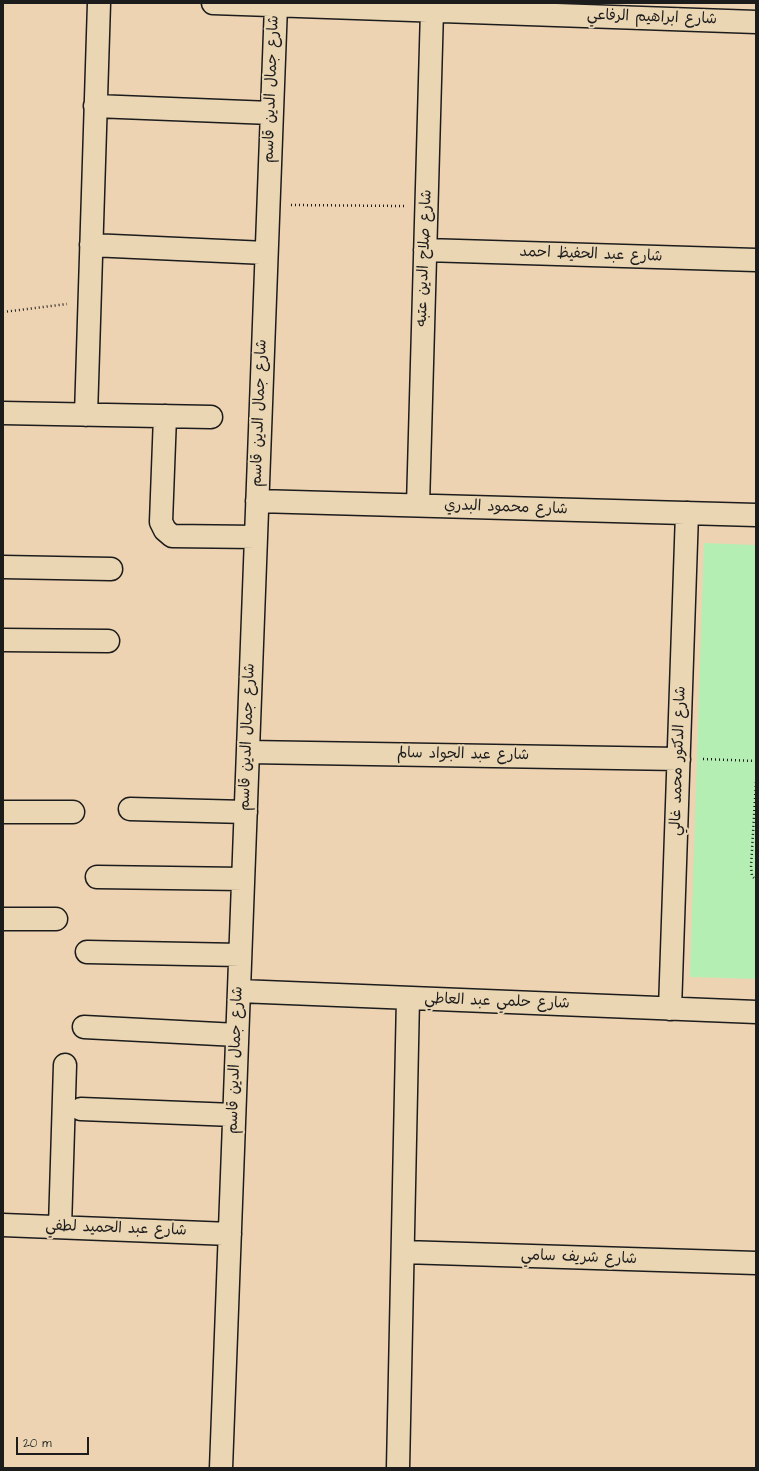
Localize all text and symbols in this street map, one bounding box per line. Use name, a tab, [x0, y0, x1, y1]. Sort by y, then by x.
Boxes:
street label: شارع ابراهيم الرفاعي	[587, 7, 717, 29]
street label: شارع جمال الدين قاسم	[260, 15, 284, 163]
street label: شارع صلاح الدين عتبه	[414, 189, 436, 327]
street label: شارع عبد الحفيظ احمد	[519, 244, 663, 266]
street label: شارع جمال الدين قاسم	[248, 339, 272, 487]
street label: شارع محمود البدري	[444, 497, 568, 519]
street label: شارع جمال الدين قاسم	[236, 663, 260, 811]
street label: شارع الدكتور محمد غالي	[667, 686, 691, 836]
street label: شارع عبد الجواد سالم	[397, 745, 529, 765]
street label: شارع جمال الدين قاسم	[224, 986, 248, 1134]
street label: شارع حلمي عبد العاطي	[424, 990, 570, 1014]
street label: شارع عبد الحميد لطفي	[45, 1218, 187, 1240]
street label: شارع شريف سامي	[521, 1247, 637, 1269]
scale bar	[18, 1429, 91, 1455]
text: 20 m	[23, 1435, 52, 1452]

